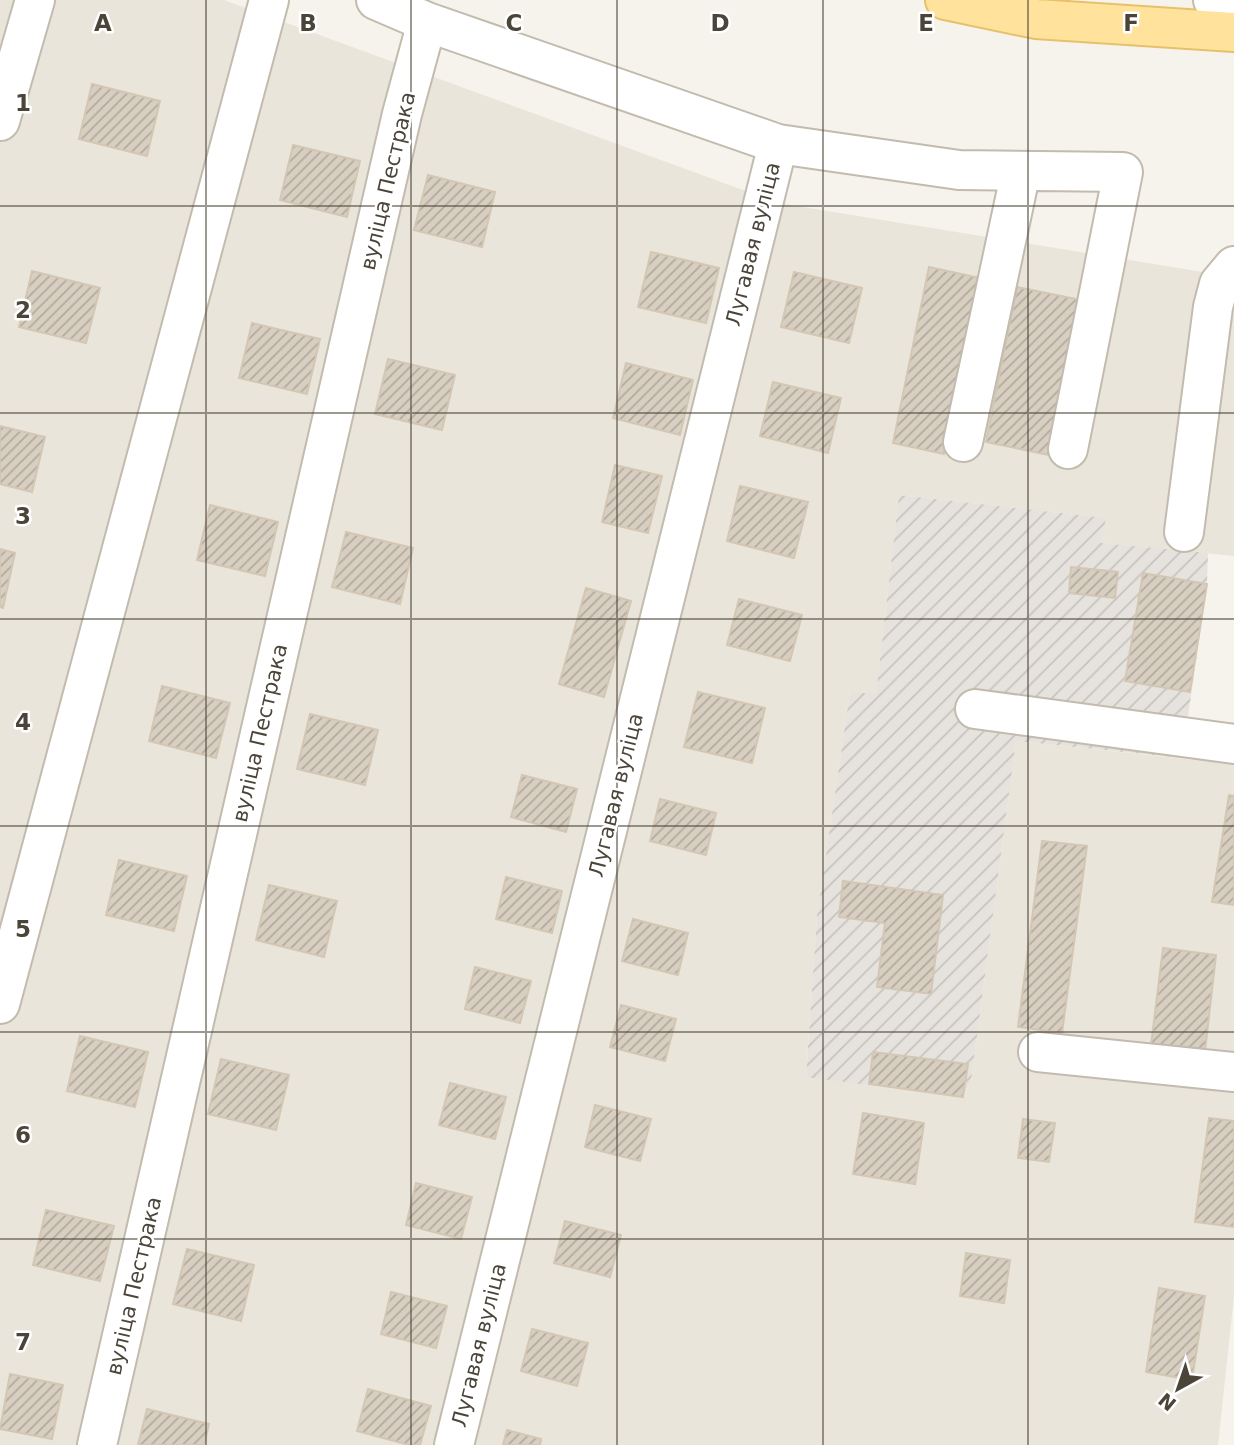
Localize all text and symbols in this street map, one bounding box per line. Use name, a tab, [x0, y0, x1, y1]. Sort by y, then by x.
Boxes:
text: A	[94, 10, 112, 36]
text: B	[299, 10, 317, 36]
text: C	[506, 10, 522, 36]
text: D	[710, 10, 730, 36]
text: E	[918, 10, 934, 36]
text: F	[1123, 10, 1139, 36]
text: 1	[15, 90, 31, 116]
street label: вуліца Пестрака	[356, 90, 420, 272]
street label: Лугавая вуліца	[721, 160, 785, 328]
text: 2	[15, 297, 31, 323]
text: 3	[15, 503, 31, 529]
street label: вуліца Пестрака	[228, 642, 292, 824]
text: 4	[15, 709, 31, 735]
street label: Лугавая вуліца	[584, 711, 648, 879]
text: 5	[15, 916, 31, 942]
text: 6	[15, 1122, 31, 1148]
street label: вуліца Пестрака	[102, 1195, 166, 1377]
street label: Лугавая вуліца	[447, 1261, 511, 1429]
text: 7	[15, 1329, 31, 1355]
north arrow	[1143, 1354, 1213, 1424]
text: N	[1154, 1388, 1180, 1416]

